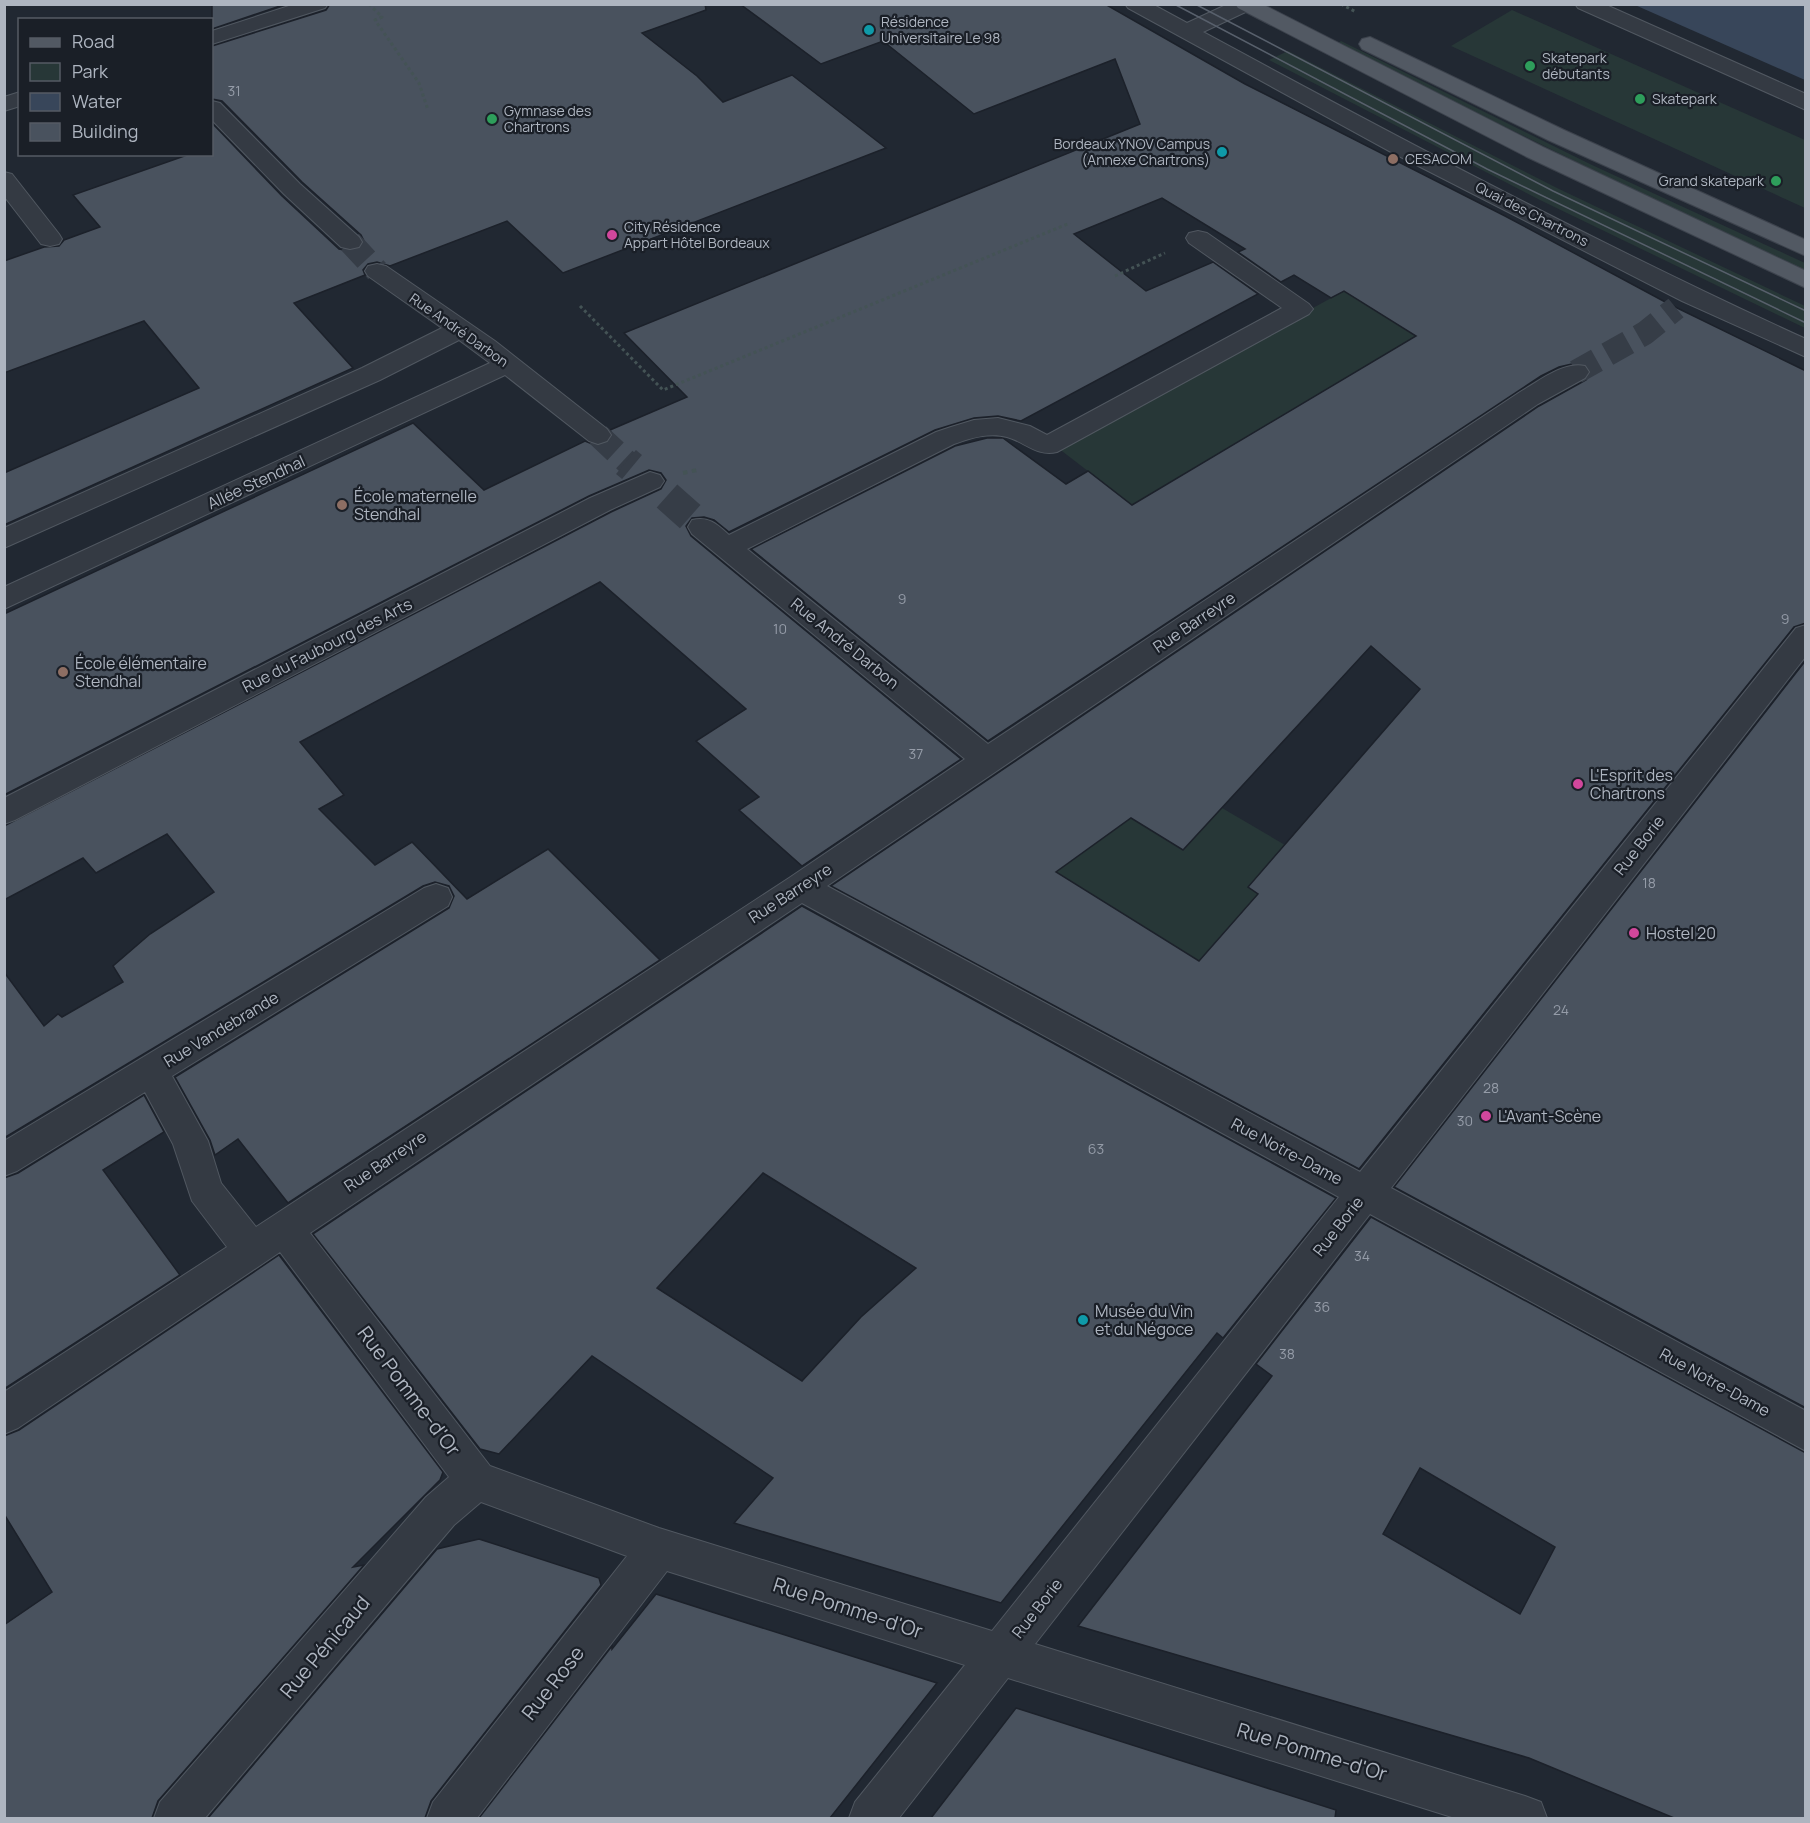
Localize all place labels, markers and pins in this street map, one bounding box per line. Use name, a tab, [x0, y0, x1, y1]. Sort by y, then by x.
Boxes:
place label: Résidence Universitaire Le 98	[881, 12, 1000, 47]
marker: Résidence Universitaire Le 98	[862, 23, 876, 37]
place label: Skatepark débutants	[1542, 48, 1610, 83]
marker: Skatepark débutants	[1523, 59, 1537, 73]
place label: Skatepark	[1652, 89, 1718, 108]
marker: Skatepark	[1633, 92, 1647, 106]
place label: Gymnase des Chartrons	[504, 101, 591, 136]
marker: Gymnase des Chartrons	[485, 112, 499, 126]
place label: Bordeaux YNOV Campus (Annexe Chartrons)	[1054, 134, 1210, 169]
marker: Bordeaux YNOV Campus (Annexe Chartrons)	[1215, 145, 1229, 159]
place label: CESACOM	[1405, 149, 1472, 168]
marker: CESACOM	[1386, 152, 1400, 166]
place label: Grand skatepark	[1659, 171, 1765, 190]
marker: Grand skatepark	[1769, 174, 1783, 188]
place label: City Résidence Appart Hôtel Bordeaux	[624, 217, 770, 252]
marker: City Résidence Appart Hôtel Bordeaux	[605, 228, 619, 242]
place label: École maternelle Stendhal	[354, 485, 477, 525]
marker: École maternelle Stendhal	[335, 498, 349, 512]
place label: École élémentaire Stendhal	[75, 652, 207, 692]
marker: École élémentaire Stendhal	[56, 665, 70, 679]
place label: L'Esprit des Chartrons	[1590, 764, 1673, 804]
marker: L'Esprit des Chartrons	[1571, 777, 1585, 791]
place label: Hostel 20	[1646, 922, 1716, 944]
marker: Hostel 20	[1627, 926, 1641, 940]
place label: L'Avant-Scène	[1498, 1105, 1601, 1127]
marker: L'Avant-Scène	[1479, 1109, 1493, 1123]
place label: Musée du Vin et du Négoce	[1095, 1300, 1193, 1340]
marker: Musée du Vin et du Négoce	[1076, 1313, 1090, 1327]

